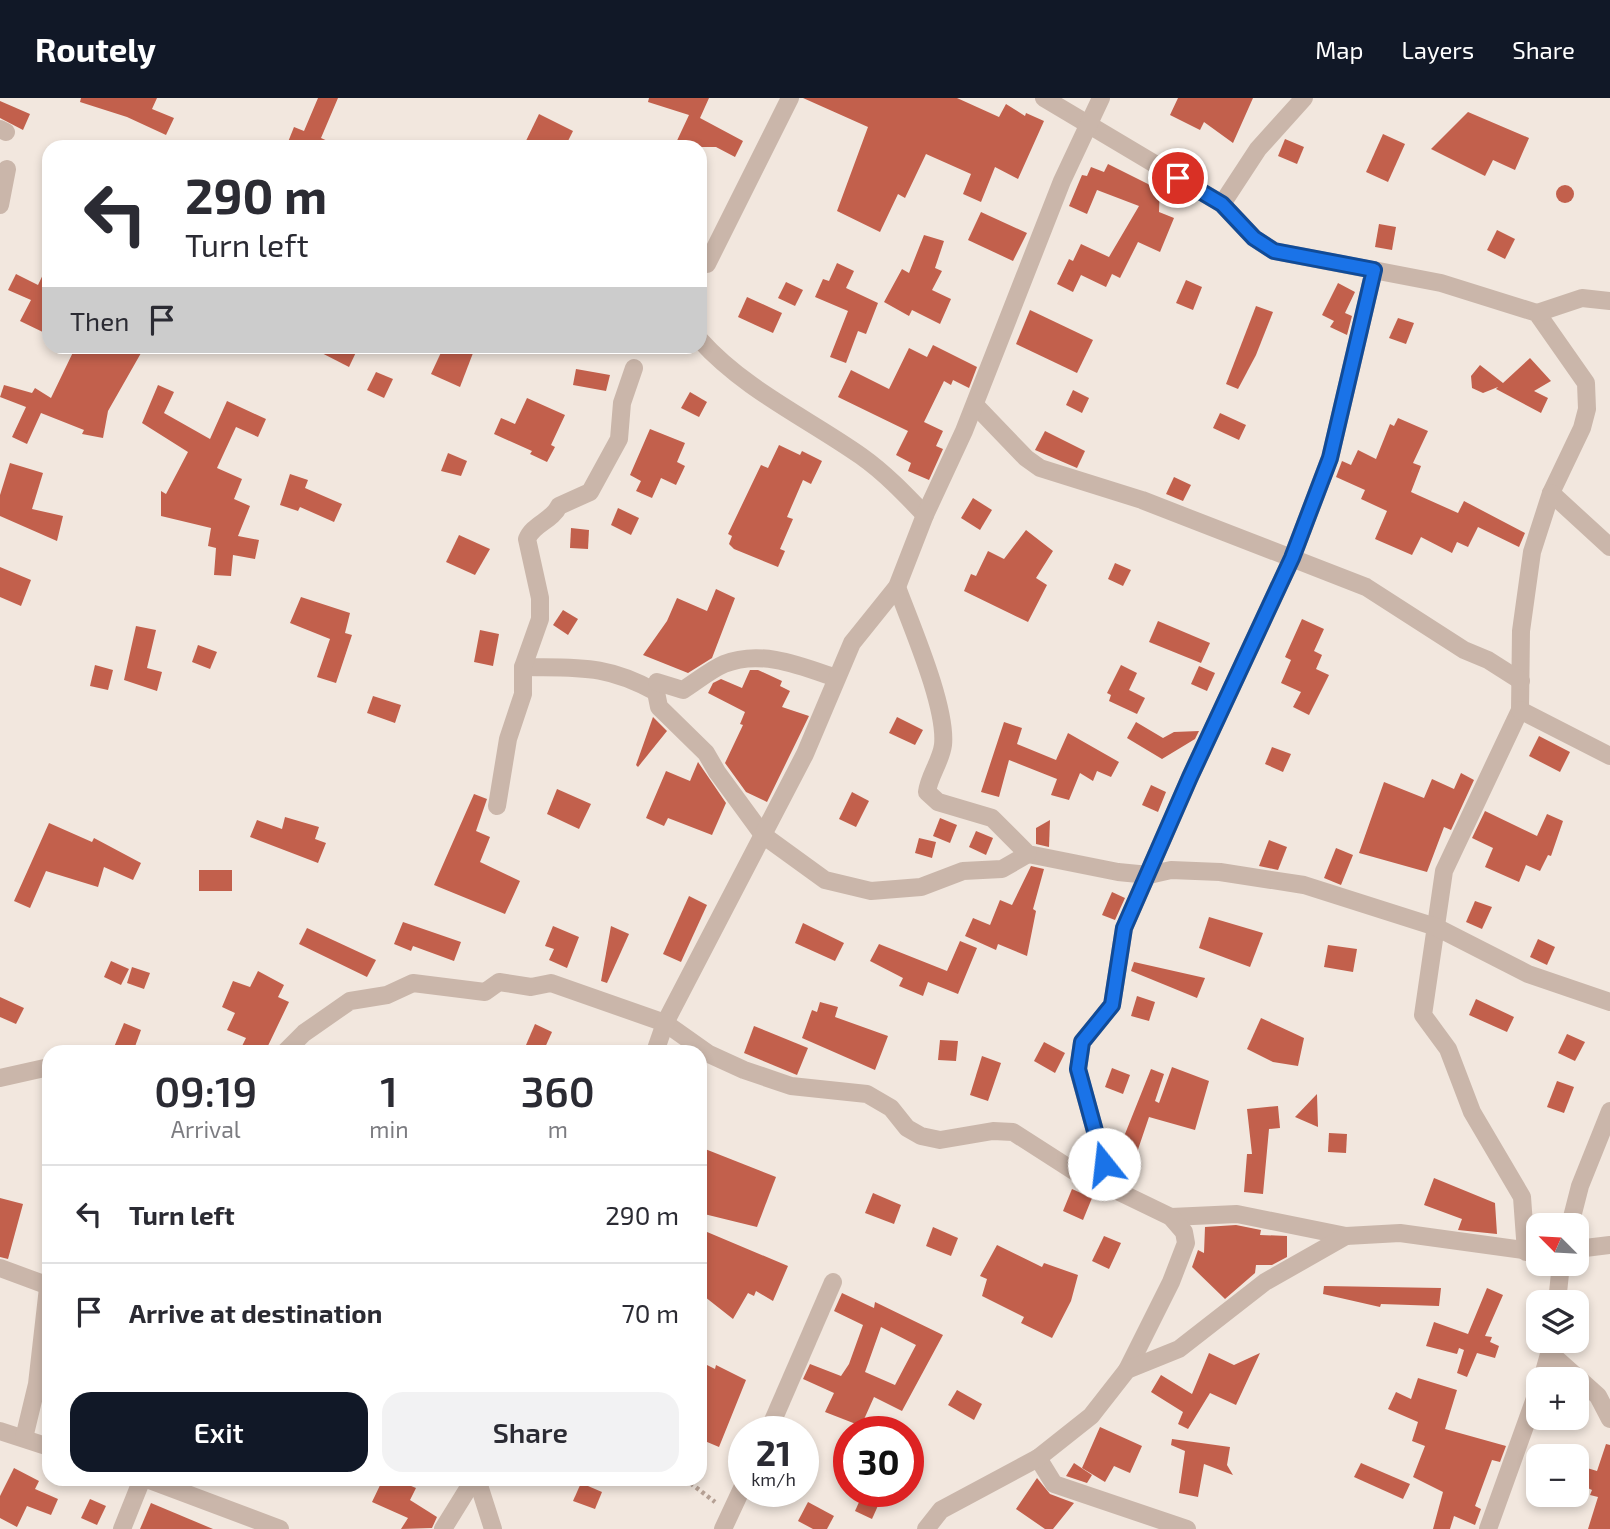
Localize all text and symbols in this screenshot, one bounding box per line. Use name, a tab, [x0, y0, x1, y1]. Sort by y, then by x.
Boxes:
text: Routely	[35, 29, 156, 69]
text: Map	[1315, 35, 1363, 64]
text: Layers	[1401, 35, 1474, 64]
text: Share	[1512, 35, 1575, 64]
pin	[1148, 148, 1208, 208]
icon: arrive	[1159, 159, 1197, 197]
text: 290 m	[185, 165, 327, 224]
icon: left	[70, 168, 161, 259]
text: Turn left	[185, 225, 309, 263]
icon: arrive	[143, 301, 181, 339]
text: Then	[70, 305, 129, 336]
text: 09:19	[154, 1065, 257, 1115]
text: 1	[380, 1065, 398, 1115]
text: 360	[521, 1065, 595, 1115]
text: Arrival	[171, 1115, 241, 1143]
text: min	[369, 1115, 409, 1143]
text: m	[548, 1115, 568, 1143]
position arrow	[1067, 1127, 1141, 1201]
icon: left	[70, 1195, 108, 1233]
text: Turn left	[129, 1199, 235, 1230]
text: 290 m	[605, 1199, 679, 1230]
north arrow	[1526, 1213, 1589, 1276]
map controls	[1526, 1213, 1589, 1507]
button: layers	[1526, 1290, 1589, 1353]
icon: arrive	[70, 1293, 108, 1331]
text: Arrive at destination	[129, 1297, 382, 1328]
text: 70 m	[621, 1297, 679, 1328]
button: +	[1526, 1367, 1589, 1430]
button: Exit	[70, 1392, 368, 1472]
button: Share	[382, 1392, 679, 1472]
speed limit sign: 30	[833, 1416, 924, 1507]
text: 21	[756, 1431, 791, 1473]
button: −	[1526, 1444, 1589, 1507]
text: km/h	[751, 1468, 796, 1490]

